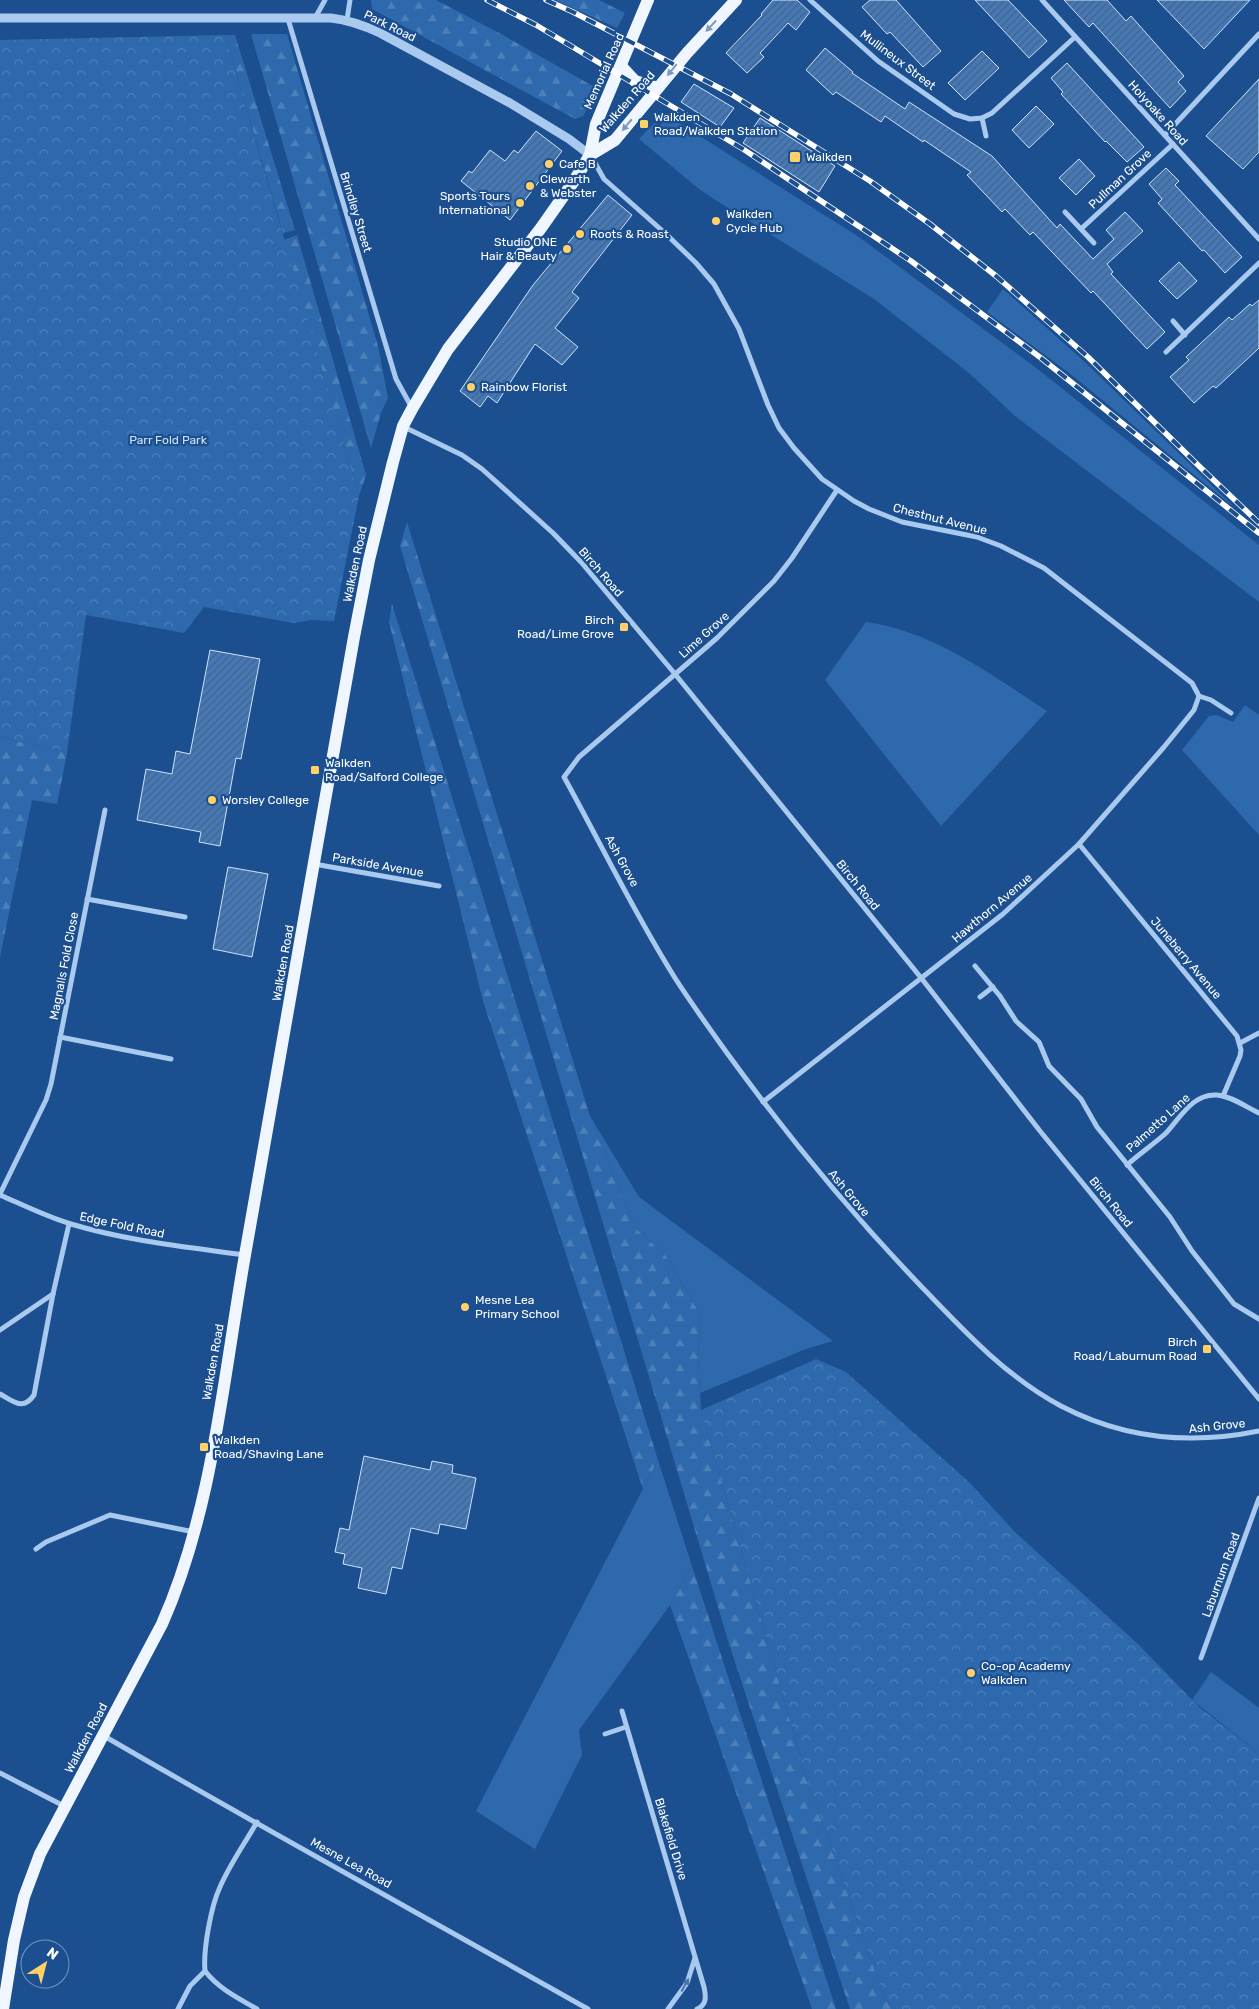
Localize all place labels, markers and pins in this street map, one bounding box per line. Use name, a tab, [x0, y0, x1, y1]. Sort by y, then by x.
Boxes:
place label: Walkden Road/Walkden Station	[654, 110, 778, 138]
marker: Walkden Road/Walkden Station	[638, 118, 650, 130]
marker: Walkden	[788, 150, 802, 164]
place label: Walkden	[806, 150, 852, 164]
place label: Cafe B	[559, 157, 596, 171]
marker: Cafe B	[543, 158, 555, 170]
place label: Clewarth & Webster	[540, 172, 597, 200]
marker: Clewarth & Webster	[524, 180, 536, 192]
place label: Sports Tours International	[438, 189, 510, 217]
marker: Sports Tours International	[514, 197, 526, 209]
place label: Walkden Cycle Hub	[726, 207, 783, 235]
marker: Walkden Cycle Hub	[710, 215, 722, 227]
place label: Roots & Roast	[590, 227, 669, 241]
marker: Roots & Roast	[574, 228, 586, 240]
place label: Studio ONE Hair & Beauty	[481, 235, 557, 263]
marker: Studio ONE Hair & Beauty	[561, 243, 573, 255]
place label: Rainbow Florist	[481, 380, 567, 394]
marker: Rainbow Florist	[465, 381, 477, 393]
place label: Birch Road/Lime Grove	[517, 613, 614, 641]
marker: Birch Road/Lime Grove	[618, 621, 630, 633]
place label: Walkden Road/Salford College	[325, 756, 444, 784]
marker: Walkden Road/Salford College	[309, 764, 321, 776]
place label: Worsley College	[222, 793, 309, 807]
marker: Worsley College	[206, 794, 218, 806]
place label: Mesne Lea Primary School	[475, 1293, 559, 1321]
marker: Mesne Lea Primary School	[459, 1301, 471, 1313]
place label: Birch Road/Laburnum Road	[1074, 1335, 1197, 1363]
marker: Birch Road/Laburnum Road	[1201, 1343, 1213, 1355]
place label: Walkden Road/Shaving Lane	[214, 1433, 324, 1461]
marker: Walkden Road/Shaving Lane	[198, 1441, 210, 1453]
place label: Co-op Academy Walkden	[981, 1659, 1071, 1687]
marker: Co-op Academy Walkden	[965, 1667, 977, 1679]

